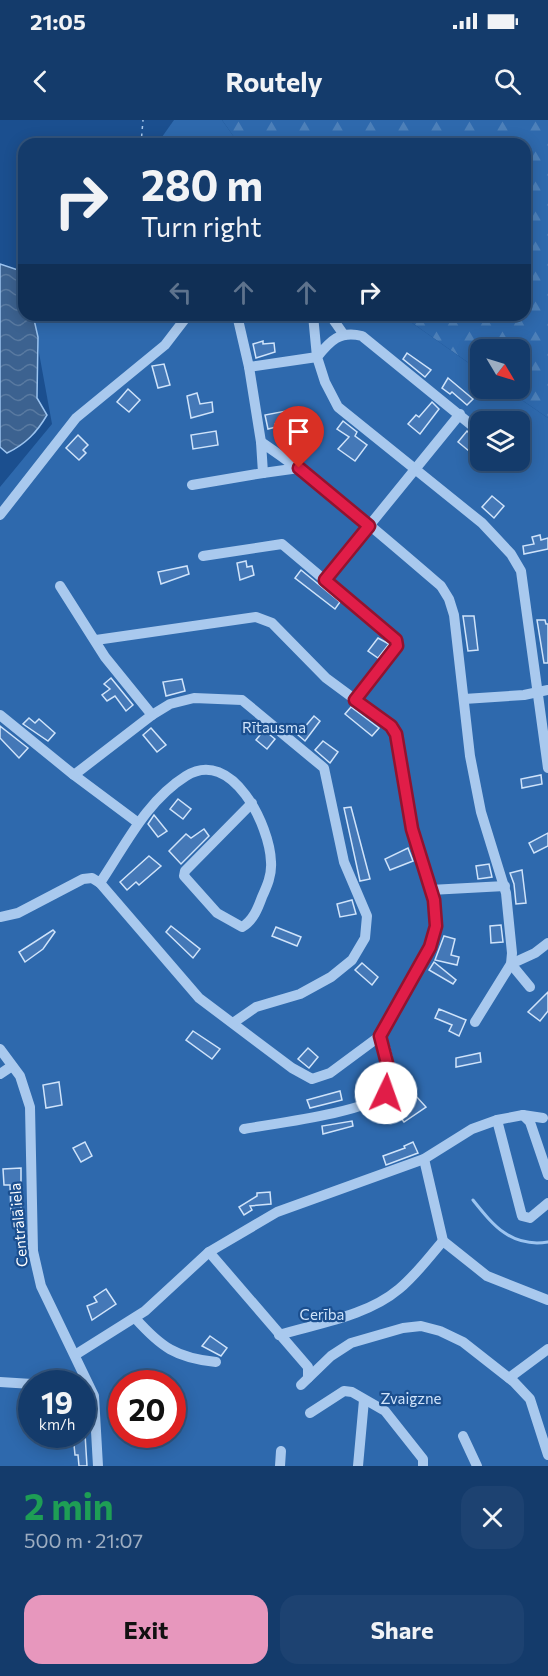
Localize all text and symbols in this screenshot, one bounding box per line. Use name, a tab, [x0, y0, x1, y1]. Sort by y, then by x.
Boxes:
text: 21:05	[30, 8, 86, 35]
icon: back	[24, 65, 57, 98]
text: Routely	[226, 65, 322, 98]
icon: search	[491, 65, 524, 98]
text: 280 m	[141, 158, 263, 210]
icon: right	[42, 162, 120, 240]
text: Turn right	[141, 210, 261, 243]
icon: left	[164, 276, 197, 309]
icon: ahead	[227, 276, 260, 309]
icon: ahead	[290, 276, 323, 309]
icon: right	[353, 276, 386, 309]
north arrow	[470, 339, 530, 399]
map controls	[470, 339, 530, 471]
pin	[273, 406, 324, 468]
button: layers	[470, 411, 530, 471]
icon: arrive	[282, 415, 315, 448]
park label: Rītausma	[242, 718, 306, 736]
position arrow	[354, 1061, 418, 1125]
street label: Centrālā iela	[5, 1182, 31, 1268]
park label: Cerība	[300, 1305, 344, 1323]
speed limit sign: 20	[108, 1370, 186, 1448]
text: 19	[41, 1383, 73, 1420]
park label: Zvaigzne	[381, 1389, 441, 1407]
text: km/h	[39, 1415, 75, 1433]
text: 2 min	[24, 1483, 114, 1527]
button: close	[461, 1486, 524, 1549]
text: 500 m · 21:07	[24, 1528, 143, 1552]
button: Exit	[24, 1595, 268, 1664]
button: Share	[280, 1595, 524, 1664]

